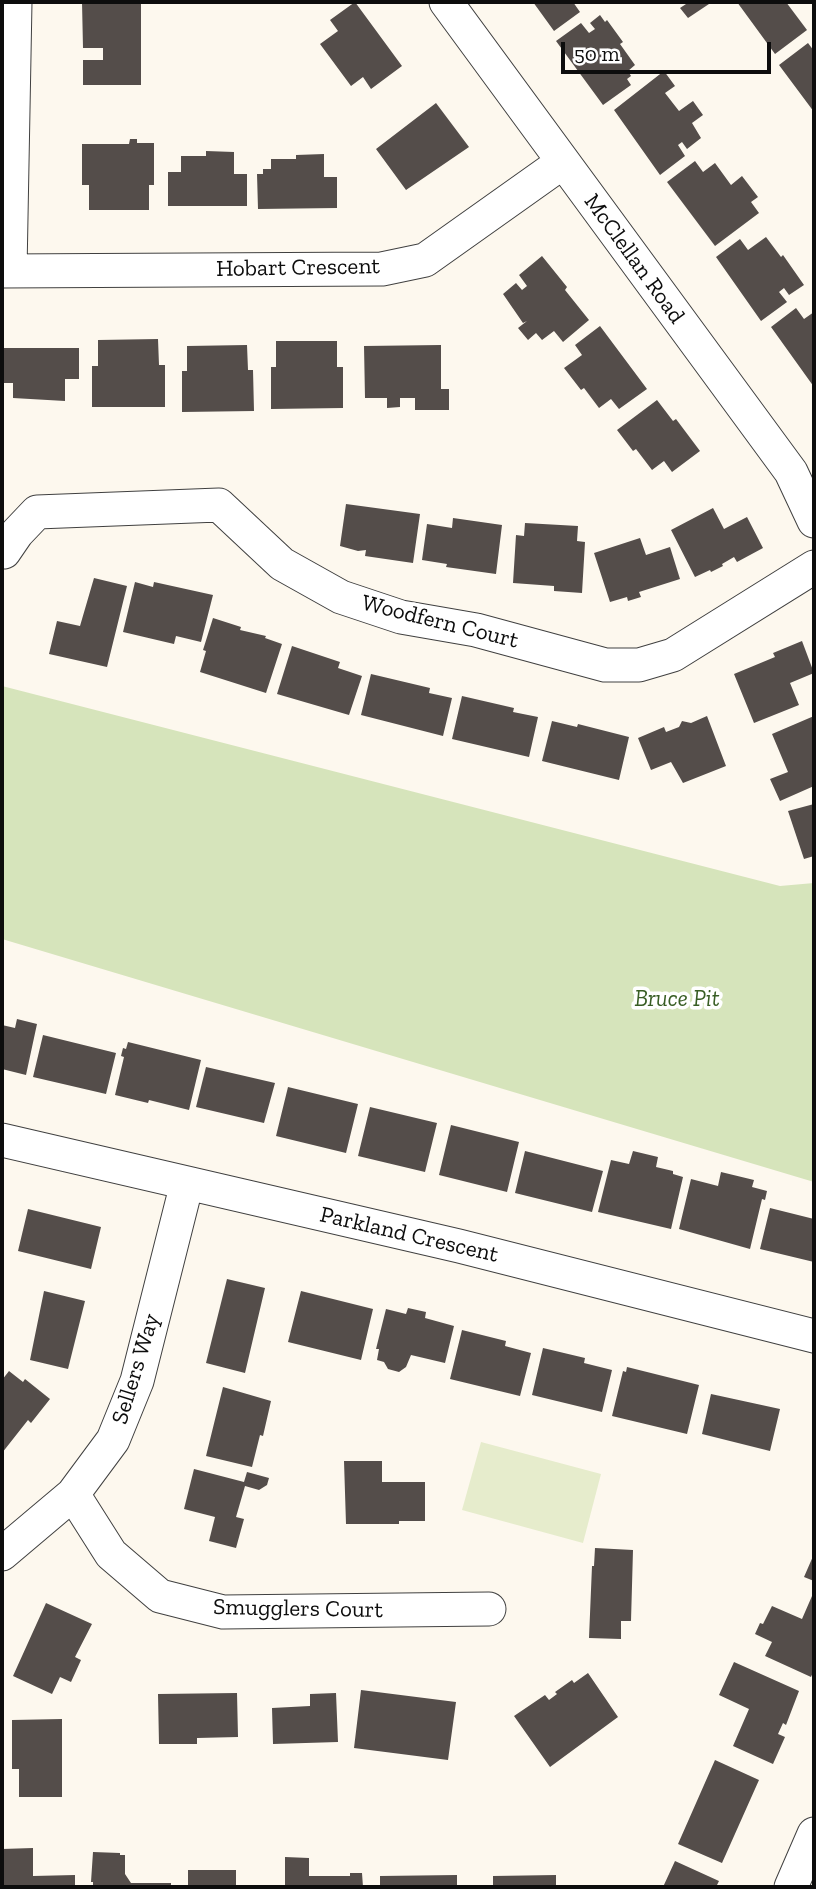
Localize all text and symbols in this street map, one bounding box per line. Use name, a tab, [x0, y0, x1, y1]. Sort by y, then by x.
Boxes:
scale bar	[564, 28, 774, 72]
text: 50 m	[574, 41, 620, 66]
street label: McClellan Road	[578, 189, 690, 329]
street label: Hobart Crescent	[216, 253, 380, 283]
street label: Woodfern Court	[359, 589, 521, 655]
park label: Bruce Pit	[634, 985, 720, 1013]
street label: Parkland Crescent	[317, 1201, 501, 1269]
street label: Sellers Way	[106, 1310, 166, 1428]
street label: Smugglers Court	[213, 1594, 383, 1624]

